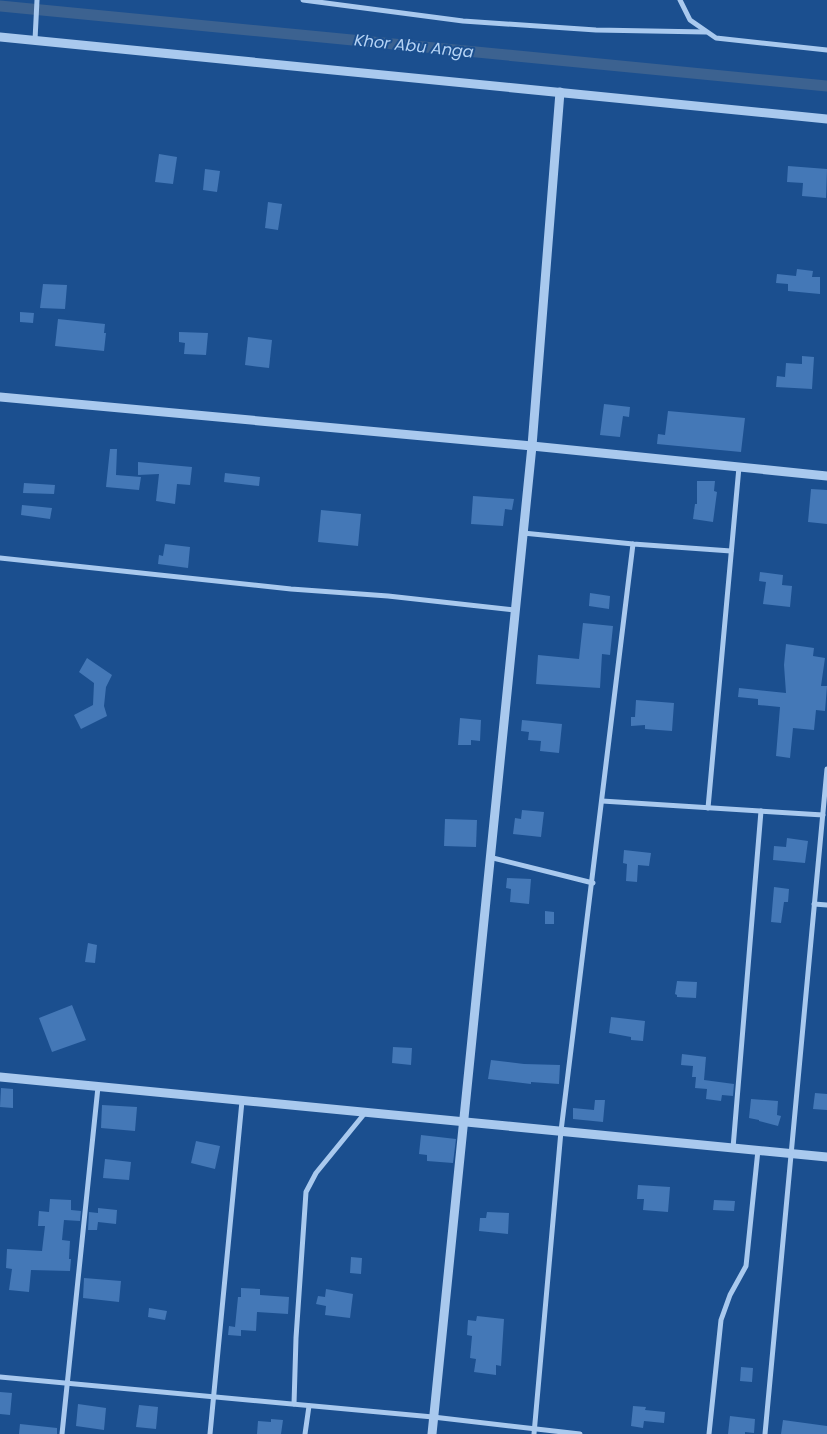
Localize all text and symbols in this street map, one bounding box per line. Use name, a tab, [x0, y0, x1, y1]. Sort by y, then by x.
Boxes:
water label: Khor Abu Anga	[353, 28, 475, 64]

